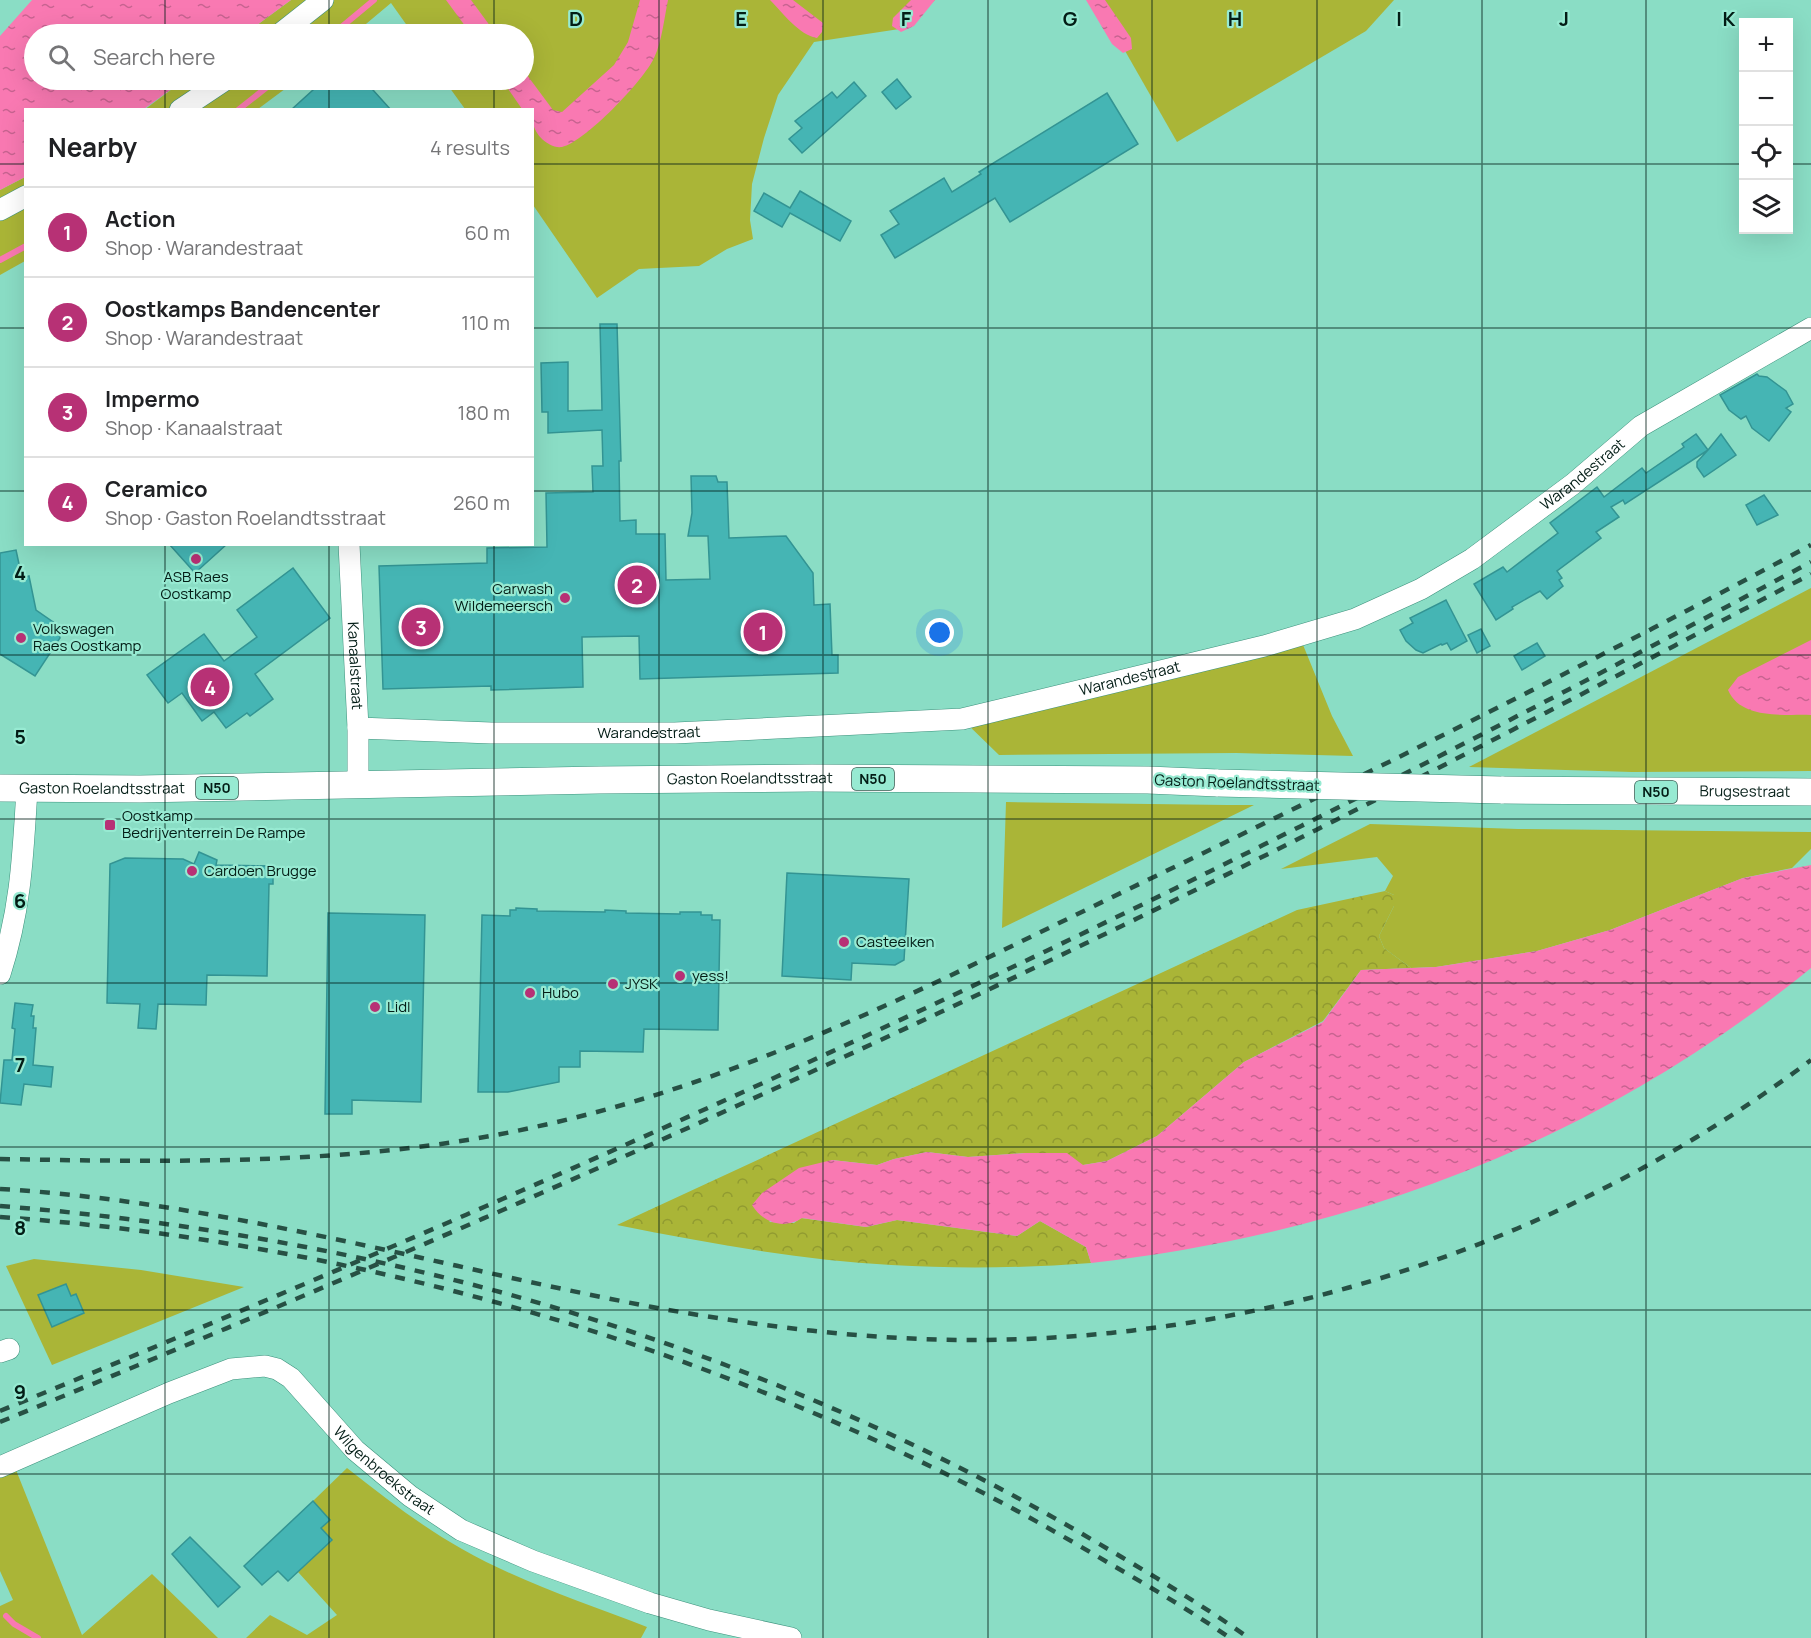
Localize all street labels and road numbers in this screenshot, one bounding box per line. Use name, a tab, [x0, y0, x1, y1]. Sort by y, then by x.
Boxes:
street label: Warandestraat	[1536, 433, 1629, 515]
street label: Kanaalstraat	[343, 621, 368, 710]
street label: Warandestraat	[1077, 656, 1182, 700]
street label: Warandestraat	[597, 721, 701, 743]
street label: Gaston Roelandtsstraat	[667, 767, 833, 789]
road number: N50	[852, 768, 894, 790]
street label: Gaston Roelandtsstraat	[1154, 769, 1320, 796]
street label: Gaston Roelandtsstraat	[19, 777, 185, 799]
road number: N50	[196, 777, 238, 799]
street label: Brugsestraat	[1700, 780, 1790, 802]
road number: N50	[1635, 781, 1677, 803]
street label: Wilgenbroekstraat	[329, 1421, 439, 1520]

